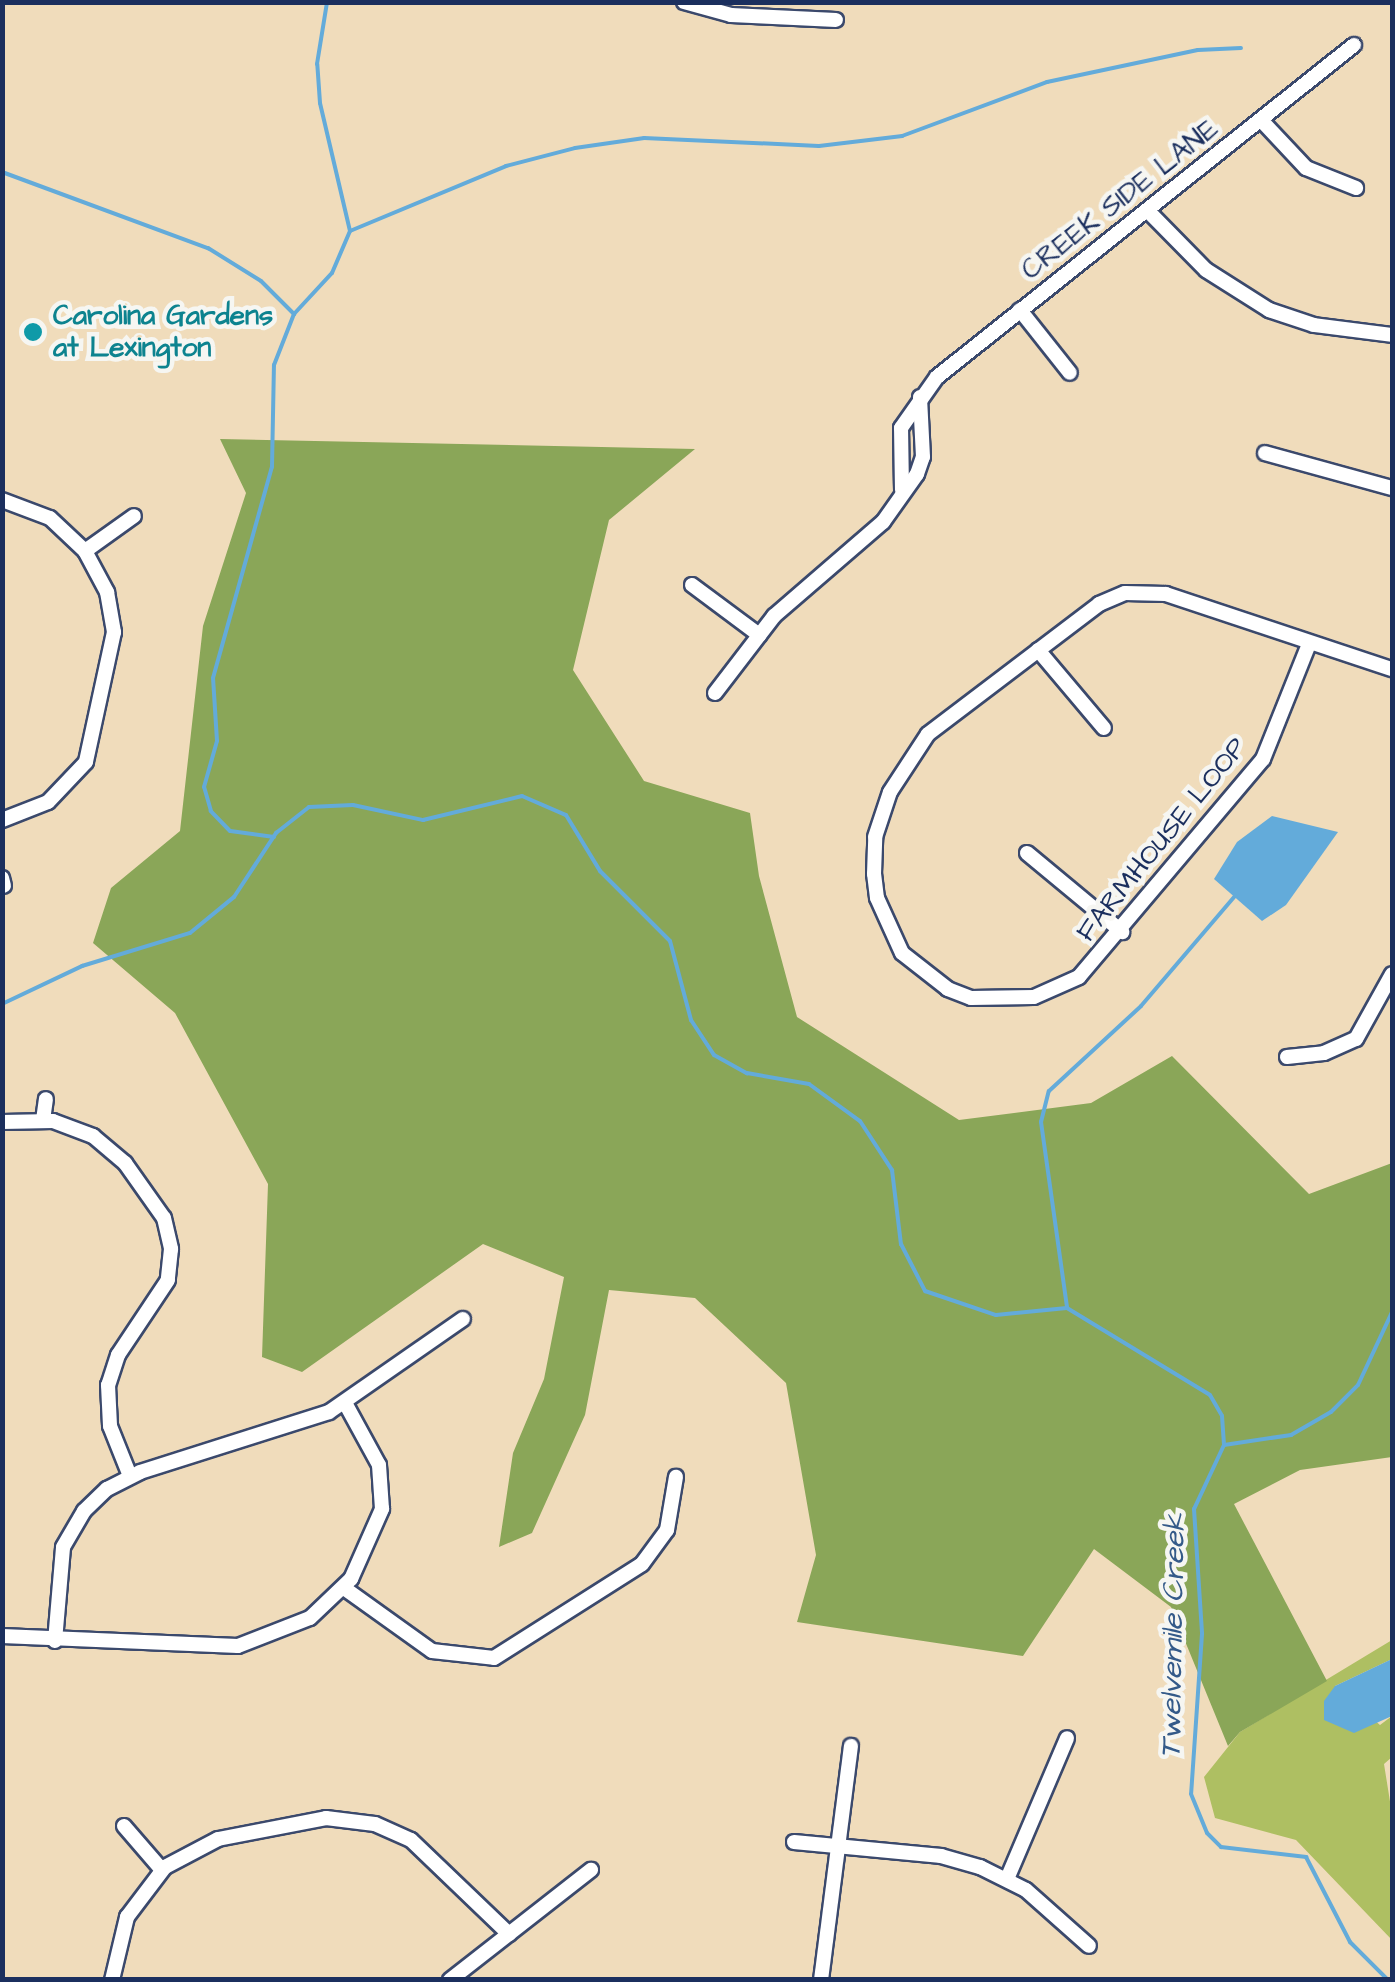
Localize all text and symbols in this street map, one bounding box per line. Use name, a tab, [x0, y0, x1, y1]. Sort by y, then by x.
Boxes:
street label: CREEK SIDE LANE	[1015, 113, 1225, 287]
place label: Carolina Gardens at Lexington	[53, 299, 273, 365]
marker: Carolina Gardens at Lexington	[22, 321, 44, 343]
street label: FARMHOUSE LOOP	[1070, 731, 1254, 949]
water label: Twelvemile Creek	[1153, 1513, 1193, 1759]

